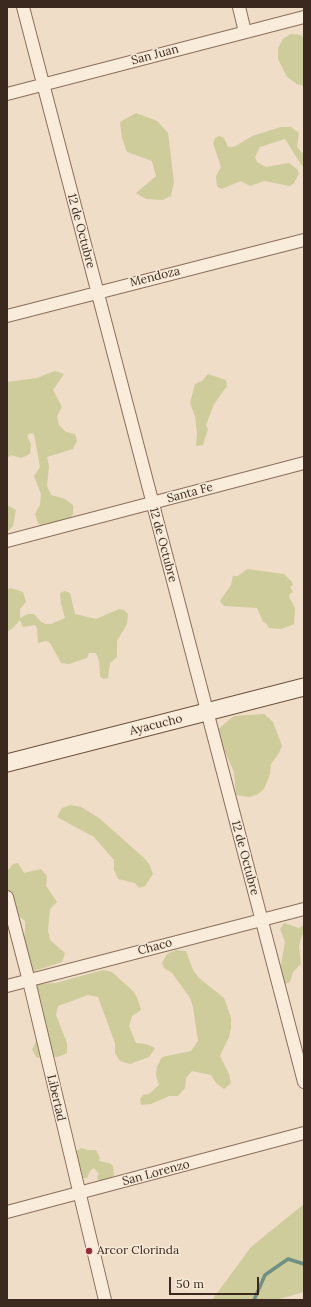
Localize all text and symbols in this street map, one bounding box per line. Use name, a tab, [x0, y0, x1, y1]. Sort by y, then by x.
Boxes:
street label: San Juan	[130, 42, 180, 68]
street label: 12 de Octubre	[64, 192, 98, 270]
street label: Mendoza	[128, 264, 182, 290]
street label: Santa Fe	[165, 480, 215, 506]
street label: 12 de Octubre	[146, 506, 180, 584]
street label: Ayacucho	[128, 711, 184, 739]
street label: 12 de Octubre	[228, 819, 262, 897]
street label: Chaco	[136, 936, 174, 958]
street label: Libertad	[44, 1073, 68, 1123]
street label: San Lorenzo	[121, 1157, 191, 1189]
place label: Arcor Clorinda	[97, 1244, 179, 1258]
marker: Arcor Clorinda	[84, 1246, 94, 1256]
scale bar	[171, 1269, 261, 1295]
text: 50 m	[176, 1276, 204, 1291]

